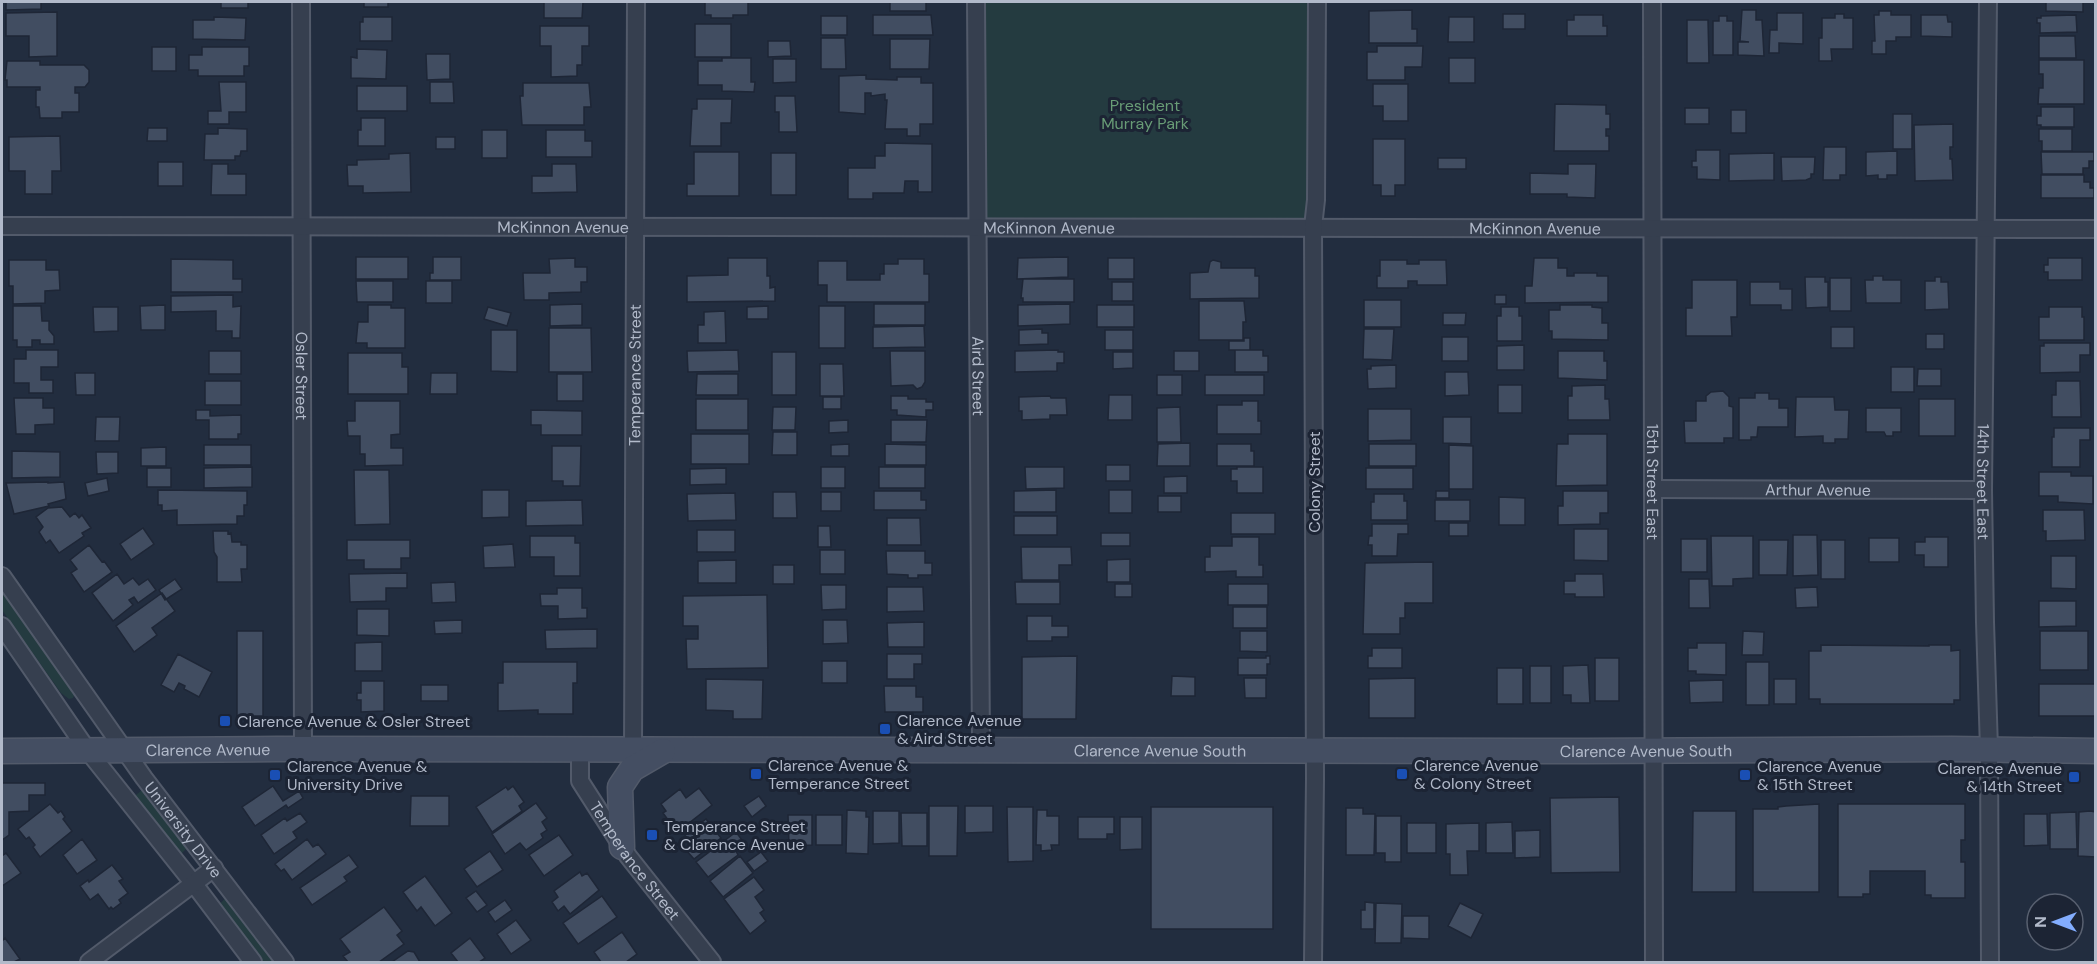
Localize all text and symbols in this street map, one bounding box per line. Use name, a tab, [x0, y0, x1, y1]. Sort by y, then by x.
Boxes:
park label: President Murray Park	[1101, 95, 1189, 134]
street label: McKinnon Avenue	[497, 217, 629, 238]
street label: McKinnon Avenue	[983, 217, 1115, 239]
street label: McKinnon Avenue	[1469, 218, 1601, 239]
street label: Temperance Street	[624, 304, 646, 446]
street label: Osler Street	[291, 332, 312, 420]
street label: Aird Street	[967, 336, 989, 416]
street label: 15th Street East	[1642, 424, 1663, 540]
street label: 14th Street East	[1972, 424, 1994, 540]
street label: Colony Street	[1304, 431, 1325, 533]
street label: Arthur Avenue	[1765, 479, 1871, 501]
place label: Clarence Avenue & Aird Street	[897, 710, 1022, 749]
place label: Clarence Avenue & Osler Street	[237, 711, 470, 732]
marker: Clarence Avenue & Osler Street	[218, 714, 232, 728]
marker: Clarence Avenue & Aird Street	[878, 722, 892, 736]
street label: Clarence Avenue	[146, 739, 270, 761]
street label: Clarence Avenue South	[1074, 740, 1246, 761]
street label: Clarence Avenue South	[1560, 740, 1732, 762]
place label: Clarence Avenue & Temperance Street	[768, 755, 910, 794]
place label: Clarence Avenue & Colony Street	[1414, 755, 1539, 794]
place label: Clarence Avenue & University Drive	[287, 756, 428, 795]
place label: Clarence Avenue & 15th Street	[1757, 756, 1882, 795]
place label: Clarence Avenue & 14th Street	[1938, 758, 2062, 797]
marker: Clarence Avenue & Temperance Street	[749, 767, 763, 781]
marker: Clarence Avenue & Colony Street	[1395, 767, 1409, 781]
marker: Clarence Avenue & University Drive	[268, 768, 282, 782]
marker: Clarence Avenue & 15th Street	[1738, 768, 1752, 782]
marker: Clarence Avenue & 14th Street	[2067, 770, 2081, 784]
street label: University Drive	[140, 778, 227, 882]
street label: Temperance Street	[585, 798, 685, 925]
place label: Temperance Street & Clarence Avenue	[664, 816, 806, 855]
marker: Temperance Street & Clarence Avenue	[645, 828, 659, 842]
north arrow	[2025, 892, 2085, 952]
text: N	[2030, 916, 2051, 928]

